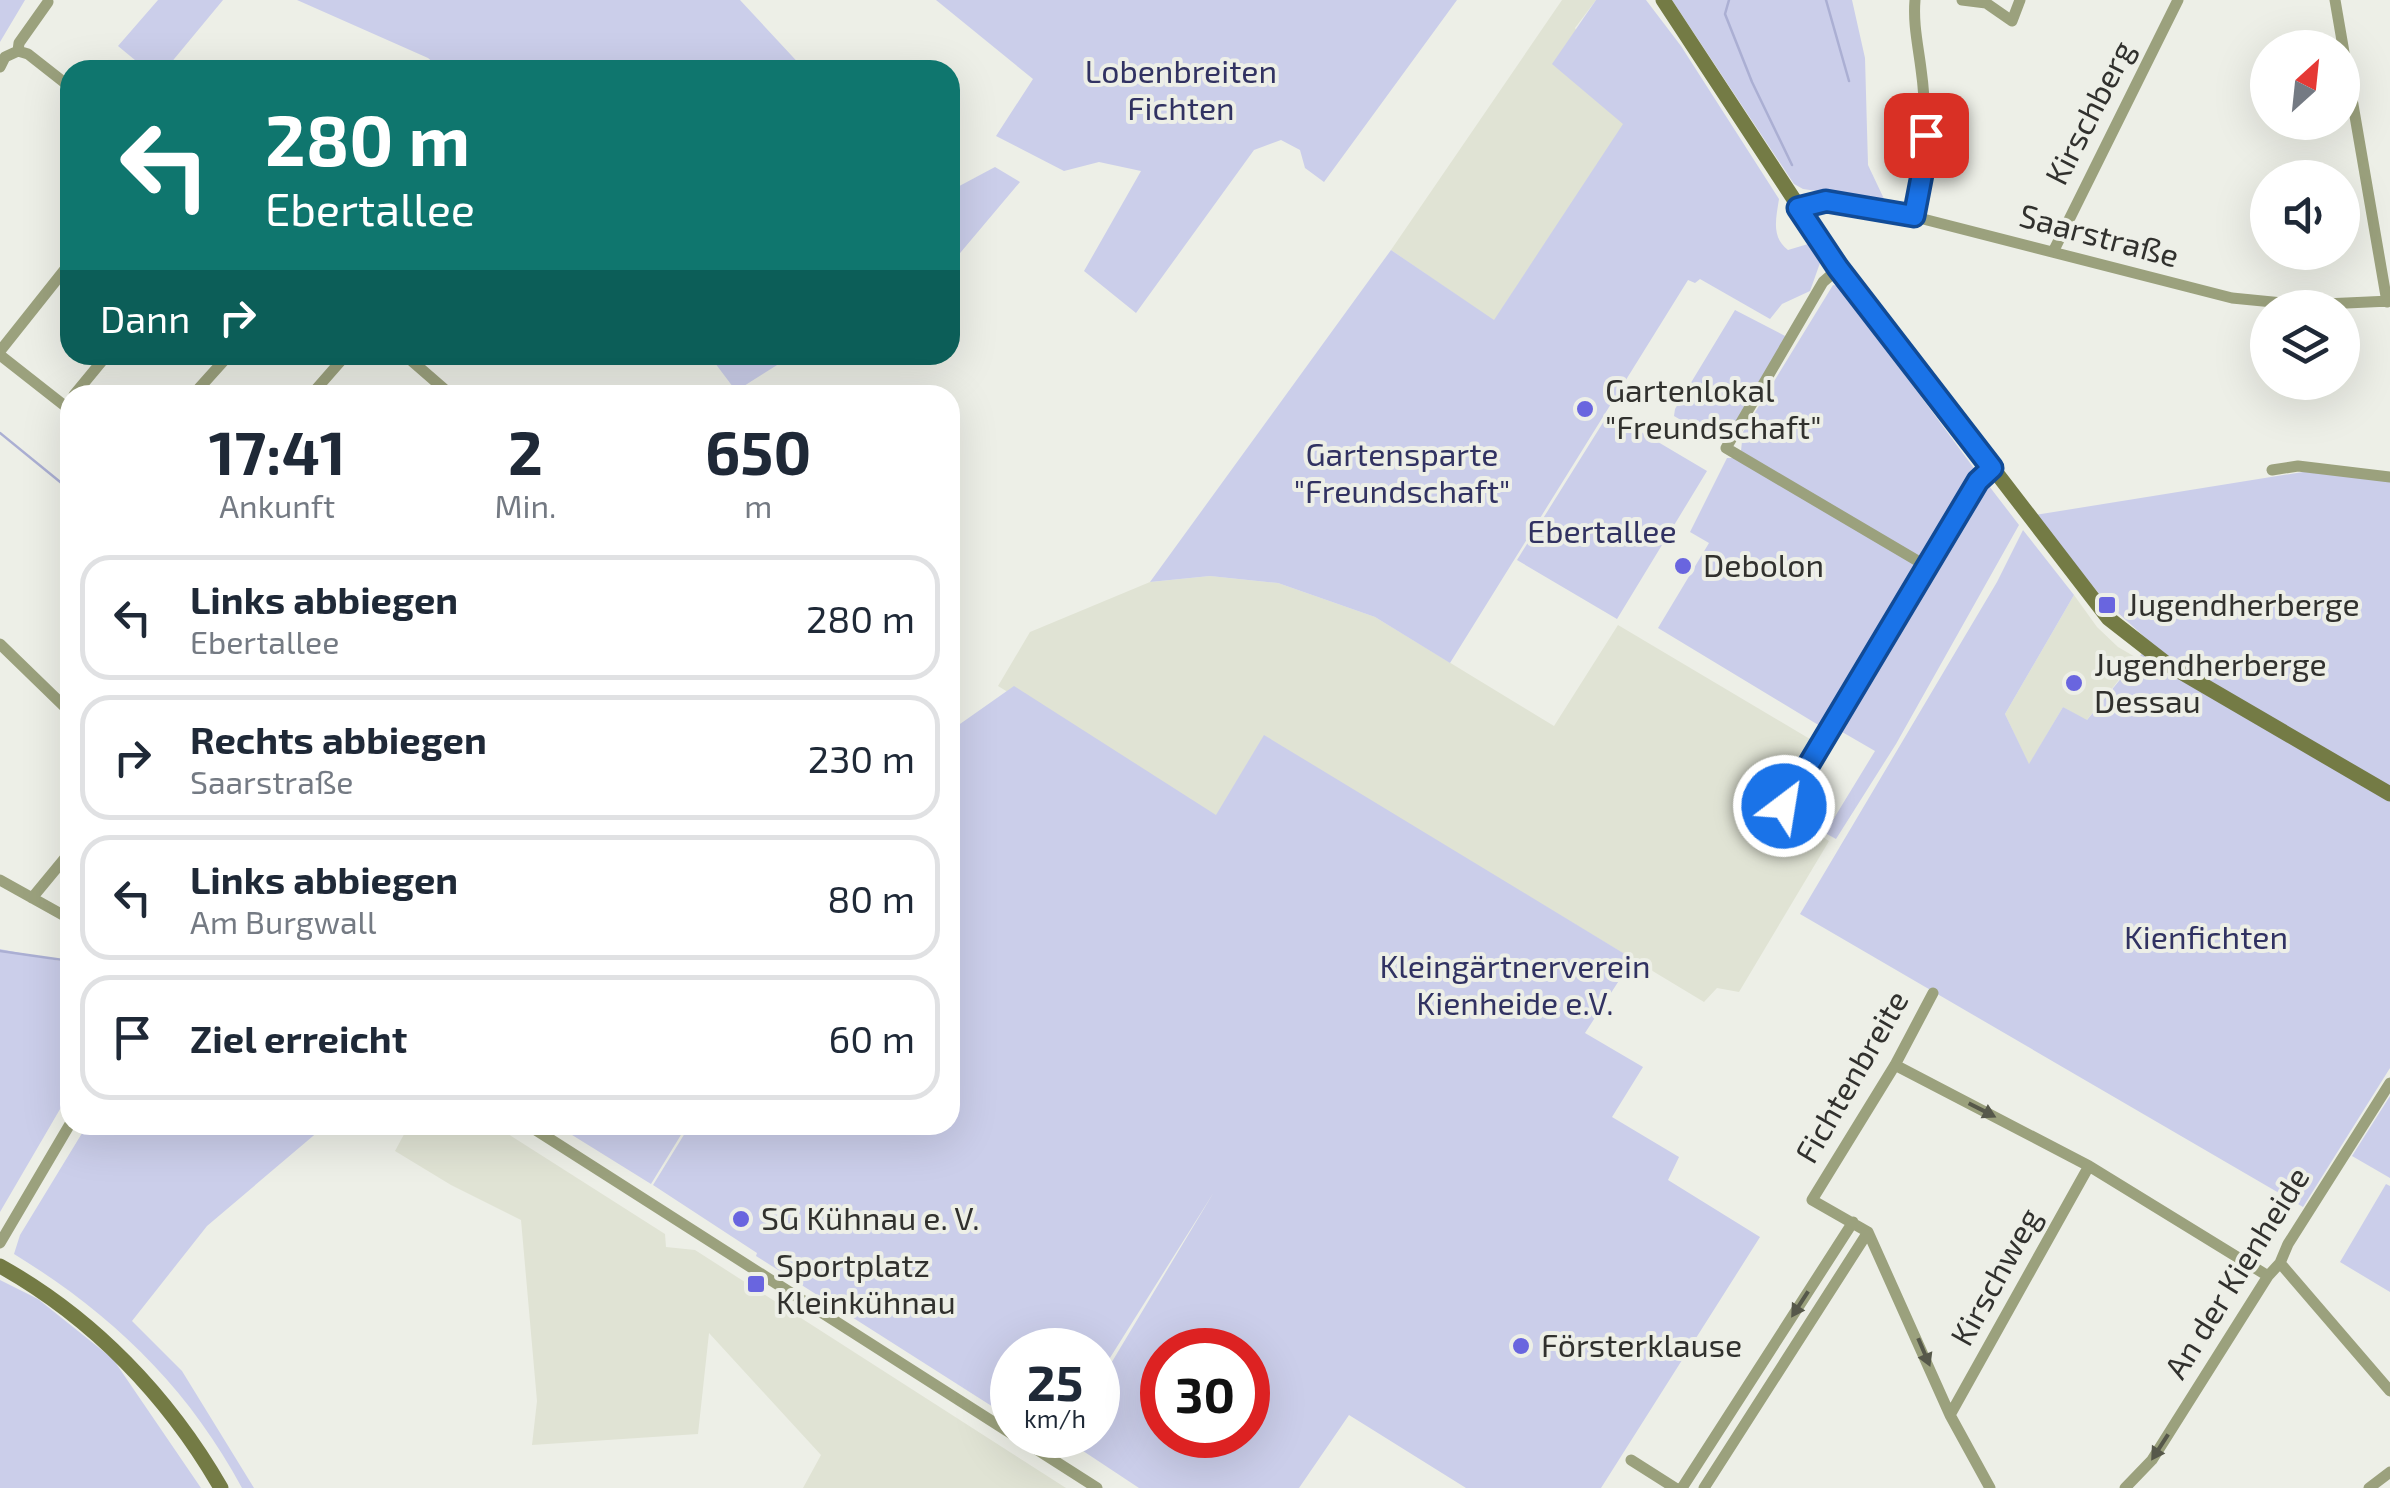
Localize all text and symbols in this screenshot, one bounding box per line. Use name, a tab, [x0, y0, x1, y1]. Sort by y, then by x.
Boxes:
north arrow	[2250, 30, 2360, 140]
map controls	[2250, 30, 2360, 400]
street label: Kirschberg	[2036, 34, 2141, 190]
park label: Lobenbreiten Fichten	[1085, 51, 1277, 126]
pin	[1884, 93, 1969, 178]
text: 280 m	[265, 96, 470, 180]
icon: left	[100, 100, 230, 230]
icon: arrive	[1899, 108, 1954, 163]
button: sound	[2250, 160, 2360, 270]
text: Ebertallee	[265, 181, 475, 235]
street label: Saarstraße	[2016, 195, 2183, 274]
icon: right	[210, 290, 265, 345]
button: layers	[2250, 290, 2360, 400]
text: Dann	[100, 295, 190, 341]
place label: Gartenlokal "Freundschaft"	[1605, 370, 1821, 445]
marker: Gartenlokal "Freundschaft"	[1574, 398, 1596, 420]
text: 17:41	[209, 415, 346, 487]
text: 2	[508, 415, 543, 487]
text: 650	[705, 415, 811, 487]
park label: Gartensparte "Freundschaft"	[1294, 434, 1510, 509]
text: Ankunft	[219, 486, 335, 524]
text: Min.	[494, 486, 556, 524]
text: m	[744, 486, 772, 524]
park label: Ebertallee	[1527, 511, 1677, 549]
place label: Debolon	[1703, 545, 1824, 583]
marker: Debolon	[1672, 555, 1694, 577]
text: Links abbiegen	[190, 576, 458, 622]
place label: Jugendherberge	[2127, 584, 2360, 622]
icon: left	[105, 590, 160, 645]
marker: Jugendherberge	[2096, 594, 2118, 616]
text: 280 m	[806, 595, 915, 641]
text: Ebertallee	[190, 622, 339, 660]
place label: Jugendherberge Dessau	[2094, 644, 2327, 719]
marker: Jugendherberge Dessau	[2063, 672, 2085, 694]
text: Rechts abbiegen	[190, 716, 487, 762]
icon: right	[105, 730, 160, 785]
text: 230 m	[808, 735, 915, 781]
position arrow	[1732, 754, 1836, 858]
text: Saarstraße	[190, 762, 354, 800]
text: Links abbiegen	[190, 856, 458, 902]
icon: left	[105, 870, 160, 925]
text: 80 m	[827, 875, 915, 921]
text: Am Burgwall	[190, 902, 377, 940]
park label: Kienfichten	[2124, 917, 2288, 955]
park label: Kleingärtnerverein Kienheide e.V.	[1379, 946, 1651, 1021]
street label: Fichtenbreite	[1786, 983, 1915, 1169]
icon: arrive	[105, 1010, 160, 1065]
text: Ziel erreicht	[190, 1015, 407, 1061]
text: 60 m	[829, 1015, 915, 1061]
one-way arrow	[1967, 1101, 1996, 1118]
street label: An der Kienheide	[2155, 1159, 2316, 1385]
place label: SG Kühnau e. V.	[761, 1198, 980, 1236]
street label: Kirschweg	[1941, 1200, 2048, 1351]
marker: SG Kühnau e. V.	[730, 1208, 752, 1230]
place label: Sportplatz Kleinkühnau	[776, 1245, 956, 1320]
marker: Sportplatz Kleinkühnau	[745, 1273, 767, 1295]
one-way arrow	[1792, 1291, 1810, 1318]
place label: Försterklause	[1541, 1325, 1742, 1363]
speed limit sign: 30	[1140, 1328, 1270, 1458]
marker: Försterklause	[1510, 1335, 1532, 1357]
one-way arrow	[1916, 1337, 1932, 1367]
text: 25	[1027, 1351, 1083, 1411]
text: km/h	[1024, 1403, 1086, 1433]
one-way arrow	[2152, 1433, 2170, 1461]

